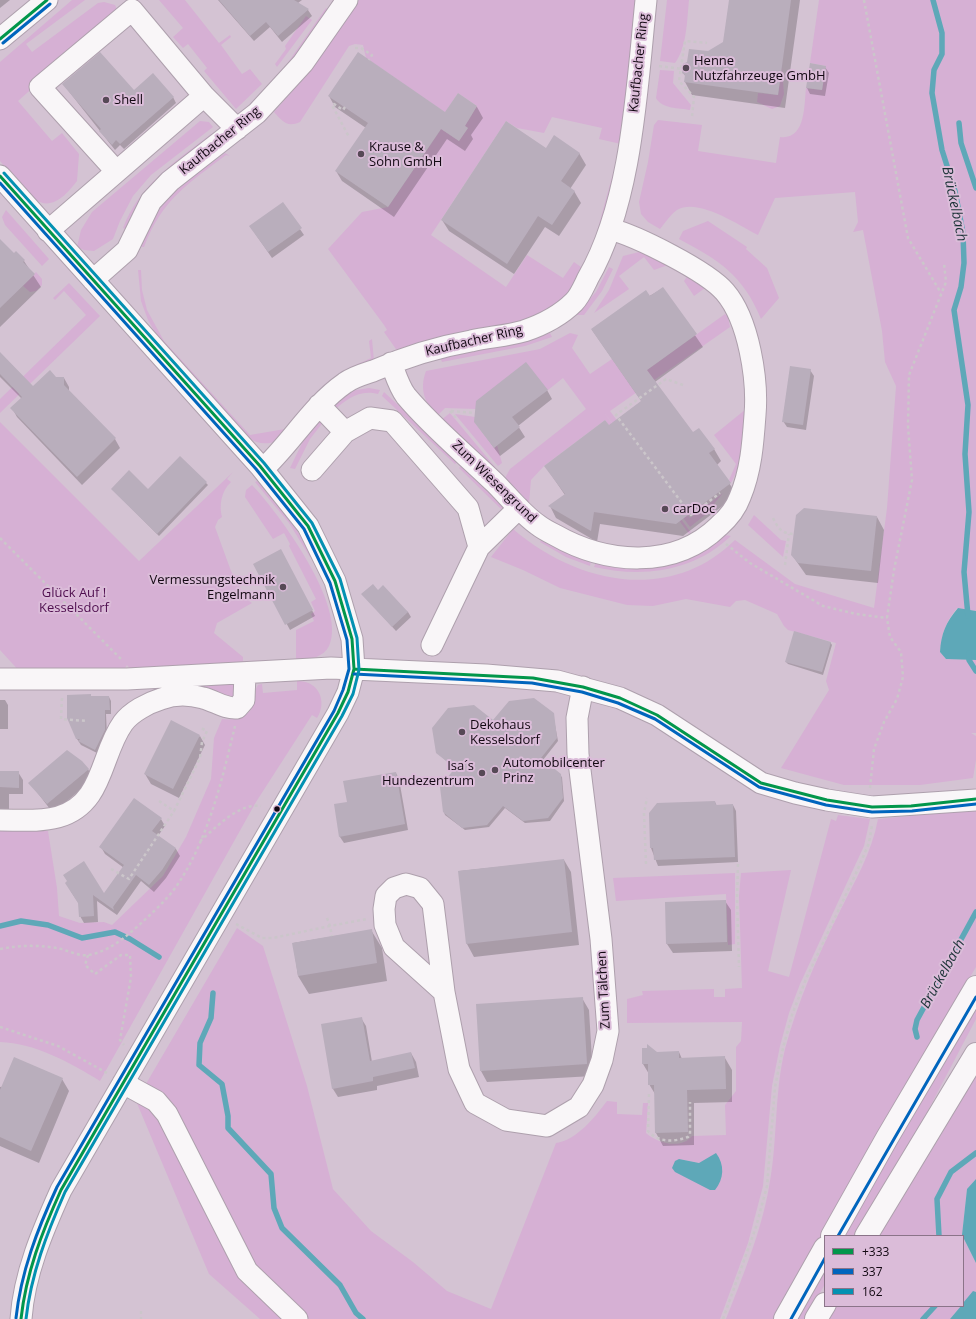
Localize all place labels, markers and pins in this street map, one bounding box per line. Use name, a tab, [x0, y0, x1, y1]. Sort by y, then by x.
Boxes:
place label: Henne Nutzfahrzeuge GmbH	[694, 53, 825, 84]
marker: Henne Nutzfahrzeuge GmbH	[681, 63, 691, 73]
place label: Shell	[114, 92, 143, 108]
marker: Shell	[101, 95, 111, 105]
place label: Krause & Sohn GmbH	[369, 139, 442, 170]
marker: Krause & Sohn GmbH	[356, 149, 366, 159]
place label: carDoc	[673, 501, 715, 517]
marker: carDoc	[660, 504, 670, 514]
place label: Vermessungstechnik Engelmann	[149, 572, 275, 603]
marker: Vermessungstechnik Engelmann	[278, 582, 288, 592]
place label: Dekohaus Kesselsdorf	[470, 717, 540, 748]
marker: Dekohaus Kesselsdorf	[457, 727, 467, 737]
place label: Automobilcenter Prinz	[503, 755, 605, 786]
place label: Isa´s Hundezentrum	[382, 758, 474, 789]
marker: Automobilcenter Prinz	[490, 765, 500, 775]
marker: Isa´s Hundezentrum	[477, 768, 487, 778]
unlabelled marker	[272, 804, 282, 814]

